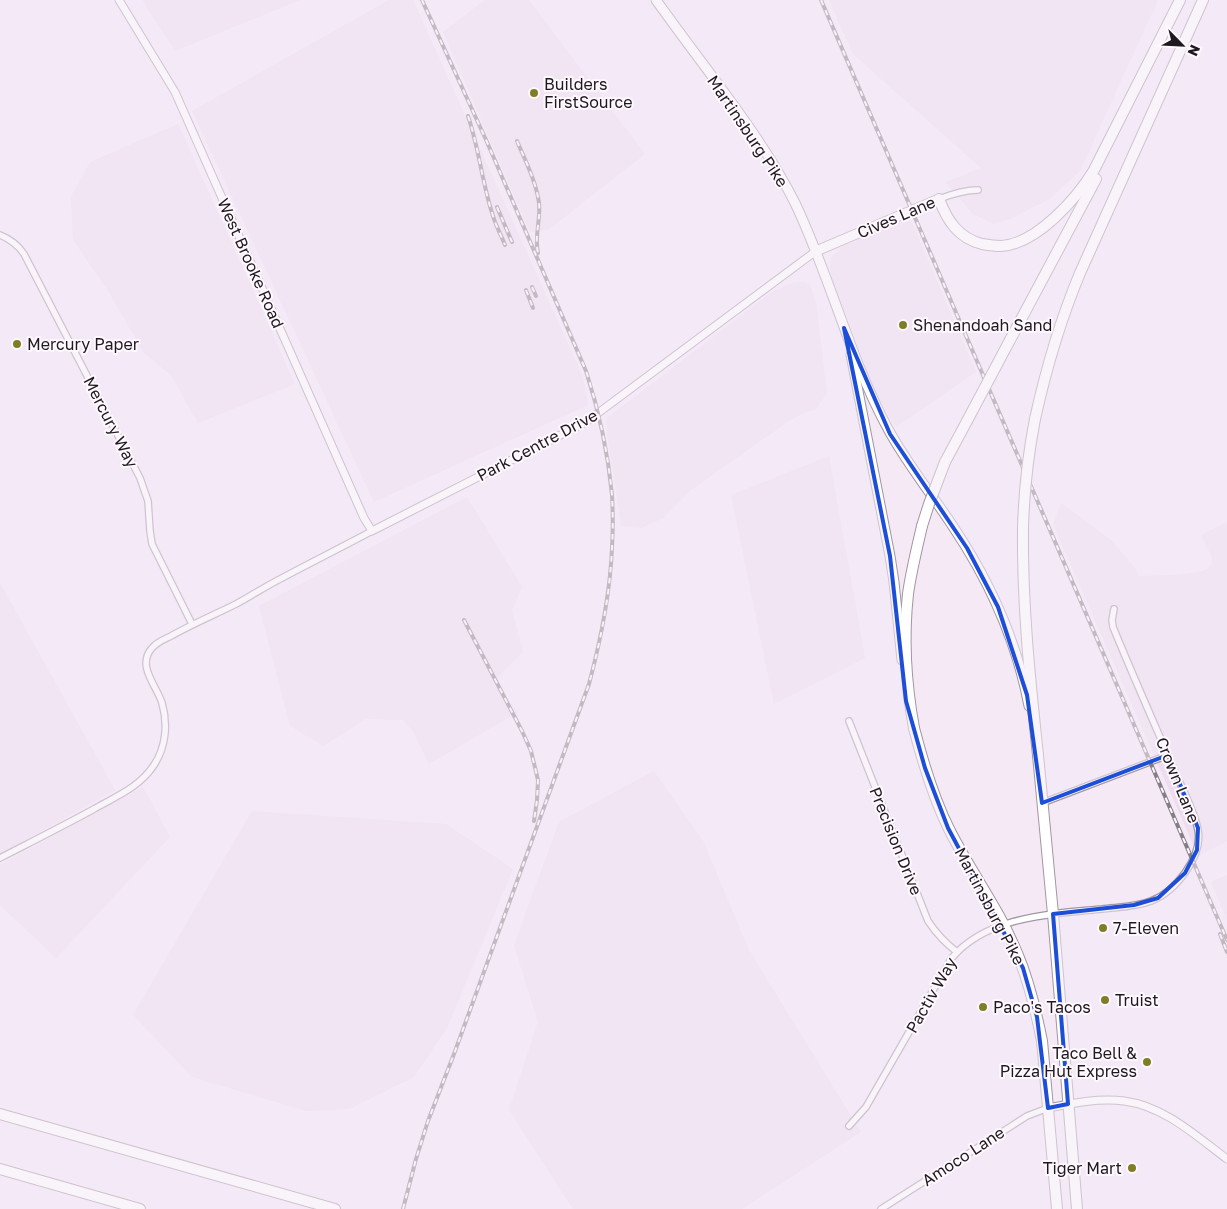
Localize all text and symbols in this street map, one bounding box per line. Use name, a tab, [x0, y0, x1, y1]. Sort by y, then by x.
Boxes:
north arrow	[1157, 20, 1207, 70]
text: N	[1184, 42, 1204, 59]
street label: Martinsburg Pike	[703, 71, 793, 191]
place label: Builders FirstSource	[544, 74, 633, 112]
marker: Builders FirstSource	[528, 87, 540, 99]
street label: Cives Lane	[854, 192, 938, 242]
street label: West Brooke Road	[213, 195, 289, 331]
place label: Shenandoah Sand	[913, 315, 1052, 335]
marker: Shenandoah Sand	[897, 319, 909, 331]
place label: Mercury Paper	[27, 334, 139, 354]
marker: Mercury Paper	[11, 338, 23, 350]
street label: Mercury Way	[79, 373, 143, 471]
street label: Park Centre Drive	[473, 405, 601, 485]
street label: Crown Lane	[1152, 734, 1204, 826]
street label: Precision Drive	[865, 784, 927, 898]
street label: Martinsburg Pike	[951, 844, 1029, 968]
place label: 7-Eleven	[1113, 918, 1179, 938]
marker: 7-Eleven	[1097, 922, 1109, 934]
street label: Pactiv Way	[901, 954, 961, 1036]
place label: Truist	[1115, 990, 1159, 1010]
marker: Truist	[1099, 994, 1111, 1006]
place label: Paco's Tacos	[993, 997, 1091, 1017]
marker: Paco's Tacos	[977, 1001, 989, 1013]
place label: Taco Bell & Pizza Hut Express	[1000, 1043, 1137, 1081]
marker: Taco Bell & Pizza Hut Express	[1141, 1056, 1153, 1068]
street label: Amoco Lane	[918, 1122, 1008, 1190]
place label: Tiger Mart	[1043, 1158, 1122, 1178]
marker: Tiger Mart	[1126, 1162, 1138, 1174]

